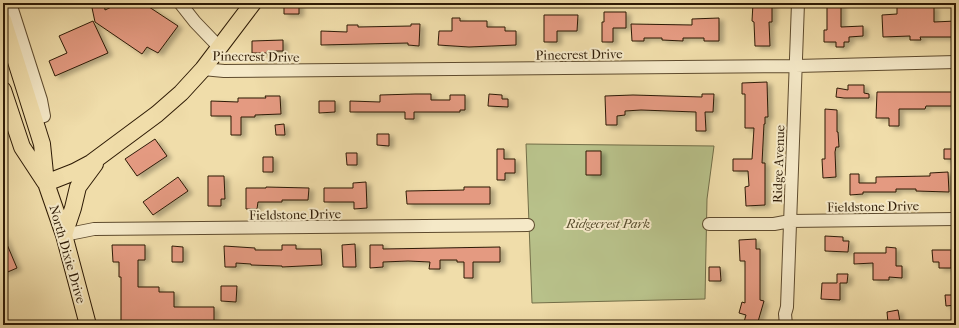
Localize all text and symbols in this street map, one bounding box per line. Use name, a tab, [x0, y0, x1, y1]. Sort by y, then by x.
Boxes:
street label: Pinecrest Drive	[535, 46, 623, 63]
street label: Pinecrest Drive	[212, 48, 300, 65]
street label: Ridge Avenue	[770, 124, 787, 203]
street label: Fieldstone Drive	[827, 198, 920, 215]
street label: North Dixie Drive	[46, 203, 89, 306]
street label: Fieldstone Drive	[249, 206, 342, 223]
park label: Ridgecrest Park	[565, 216, 650, 231]

